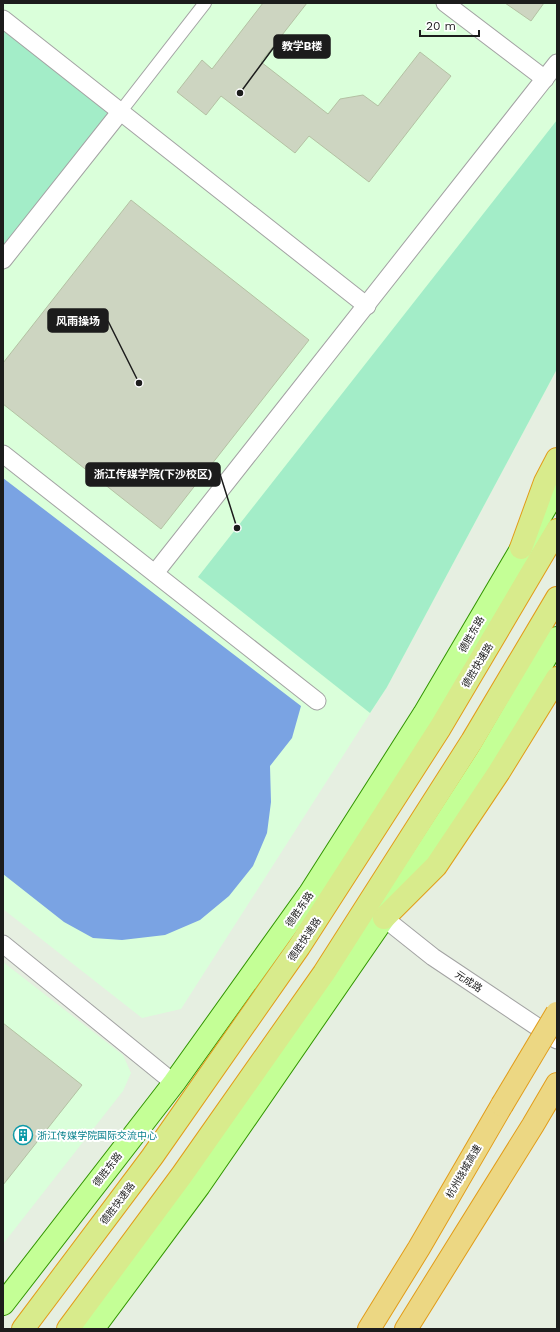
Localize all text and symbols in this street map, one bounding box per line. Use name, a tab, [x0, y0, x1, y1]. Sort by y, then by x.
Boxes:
scale bar	[420, 12, 479, 38]
text: 20 m	[426, 19, 456, 33]
callout: 教学B楼	[274, 35, 330, 58]
text: 教学B楼	[282, 40, 322, 53]
callout: 风雨操场	[48, 309, 108, 332]
text: 风雨操场	[56, 315, 100, 328]
callout: 浙江传媒学院(下沙校区)	[86, 463, 220, 486]
text: 浙江传媒学院(下沙校区)	[94, 468, 212, 481]
street label: 德胜东路	[457, 614, 486, 654]
street label: 德胜快速路	[460, 641, 495, 690]
street label: 德胜东路	[283, 890, 315, 929]
street label: 德胜快速路	[286, 915, 323, 963]
street label: 元成路	[453, 968, 484, 994]
building icon: 浙江传媒学院国际交流中心	[12, 1124, 34, 1146]
place label: 浙江传媒学院国际交流中心	[37, 1130, 157, 1141]
street label: 杭州绕城高速	[444, 1143, 483, 1200]
street label: 德胜东路	[91, 1150, 124, 1188]
street label: 德胜快速路	[98, 1180, 137, 1227]

